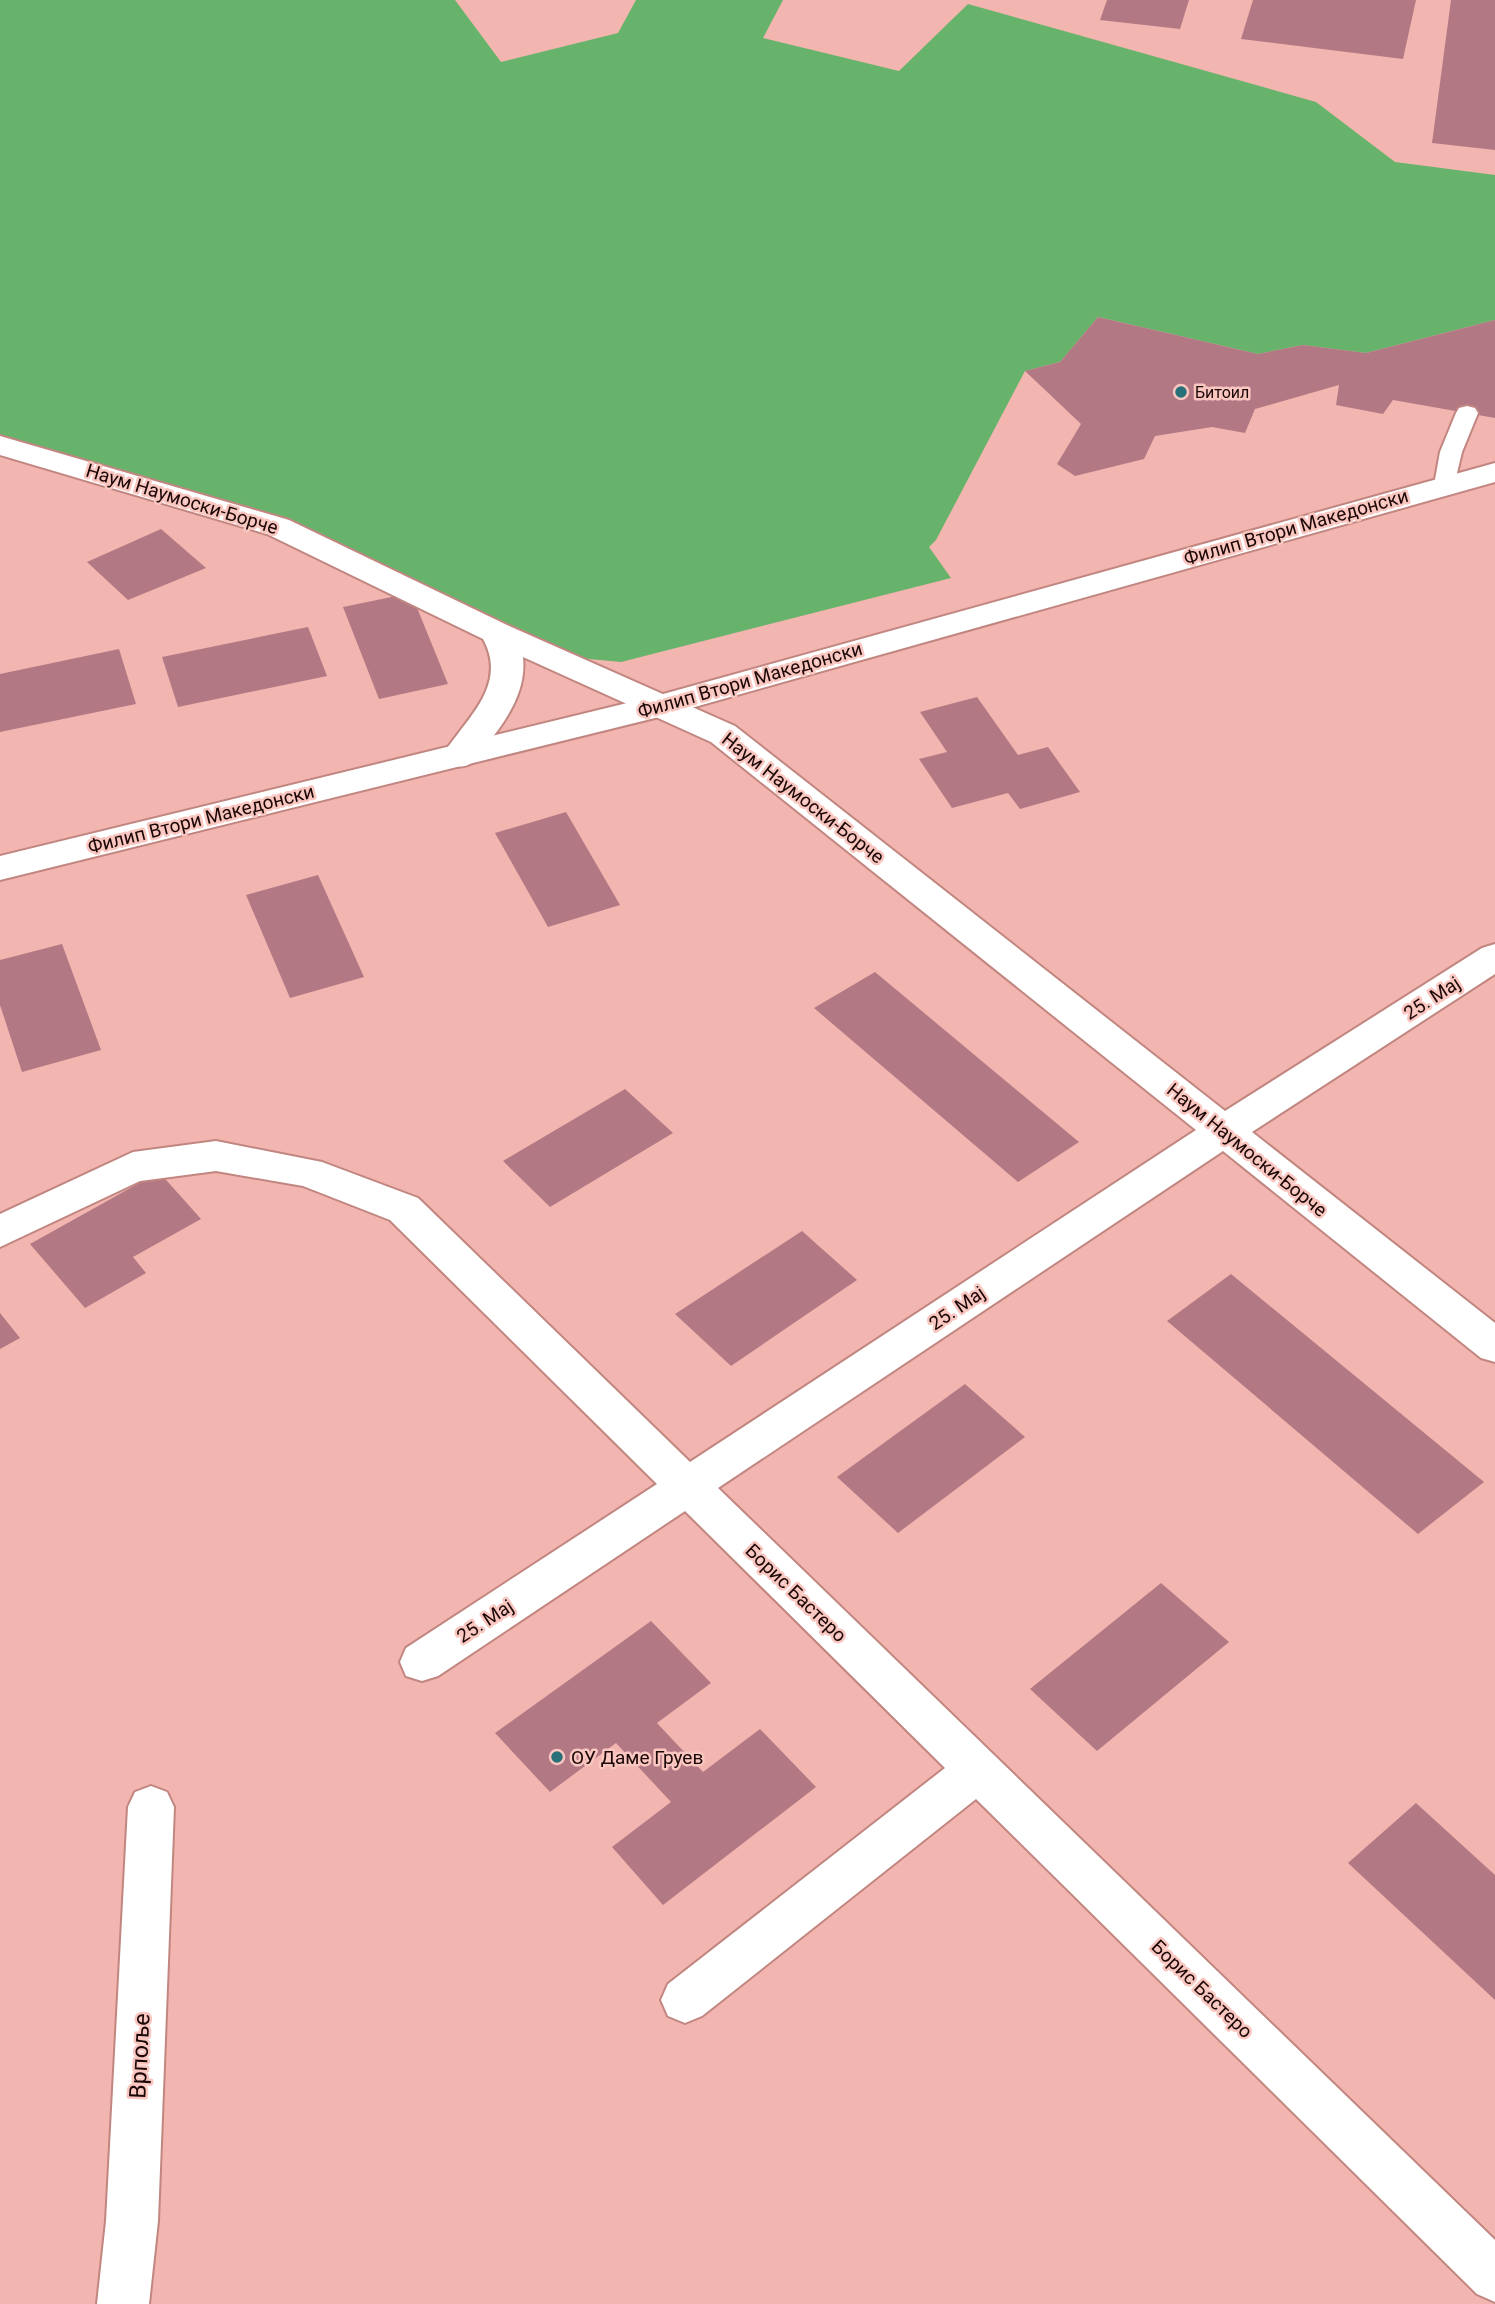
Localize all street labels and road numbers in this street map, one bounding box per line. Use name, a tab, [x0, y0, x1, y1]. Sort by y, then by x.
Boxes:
street label: Наум Наумоски-Борче	[83, 459, 281, 539]
street label: Филип Втори Македонски	[1181, 484, 1411, 570]
street label: Филип Втори Македонски	[635, 637, 865, 723]
street label: Наум Наумоски-Борче	[717, 728, 889, 868]
street label: Филип Втори Македонски	[85, 780, 317, 858]
street label: 25. Мај	[1400, 971, 1464, 1025]
street label: Наум Наумоски-Борче	[1162, 1078, 1332, 1222]
street label: 25. Мај	[925, 1281, 989, 1335]
street label: Борис Бастеро	[741, 1539, 851, 1647]
street label: 25. Мај	[453, 1594, 517, 1648]
street label: Борис Бастеро	[1147, 1935, 1257, 2043]
street label: Врпоље	[124, 2013, 156, 2099]

